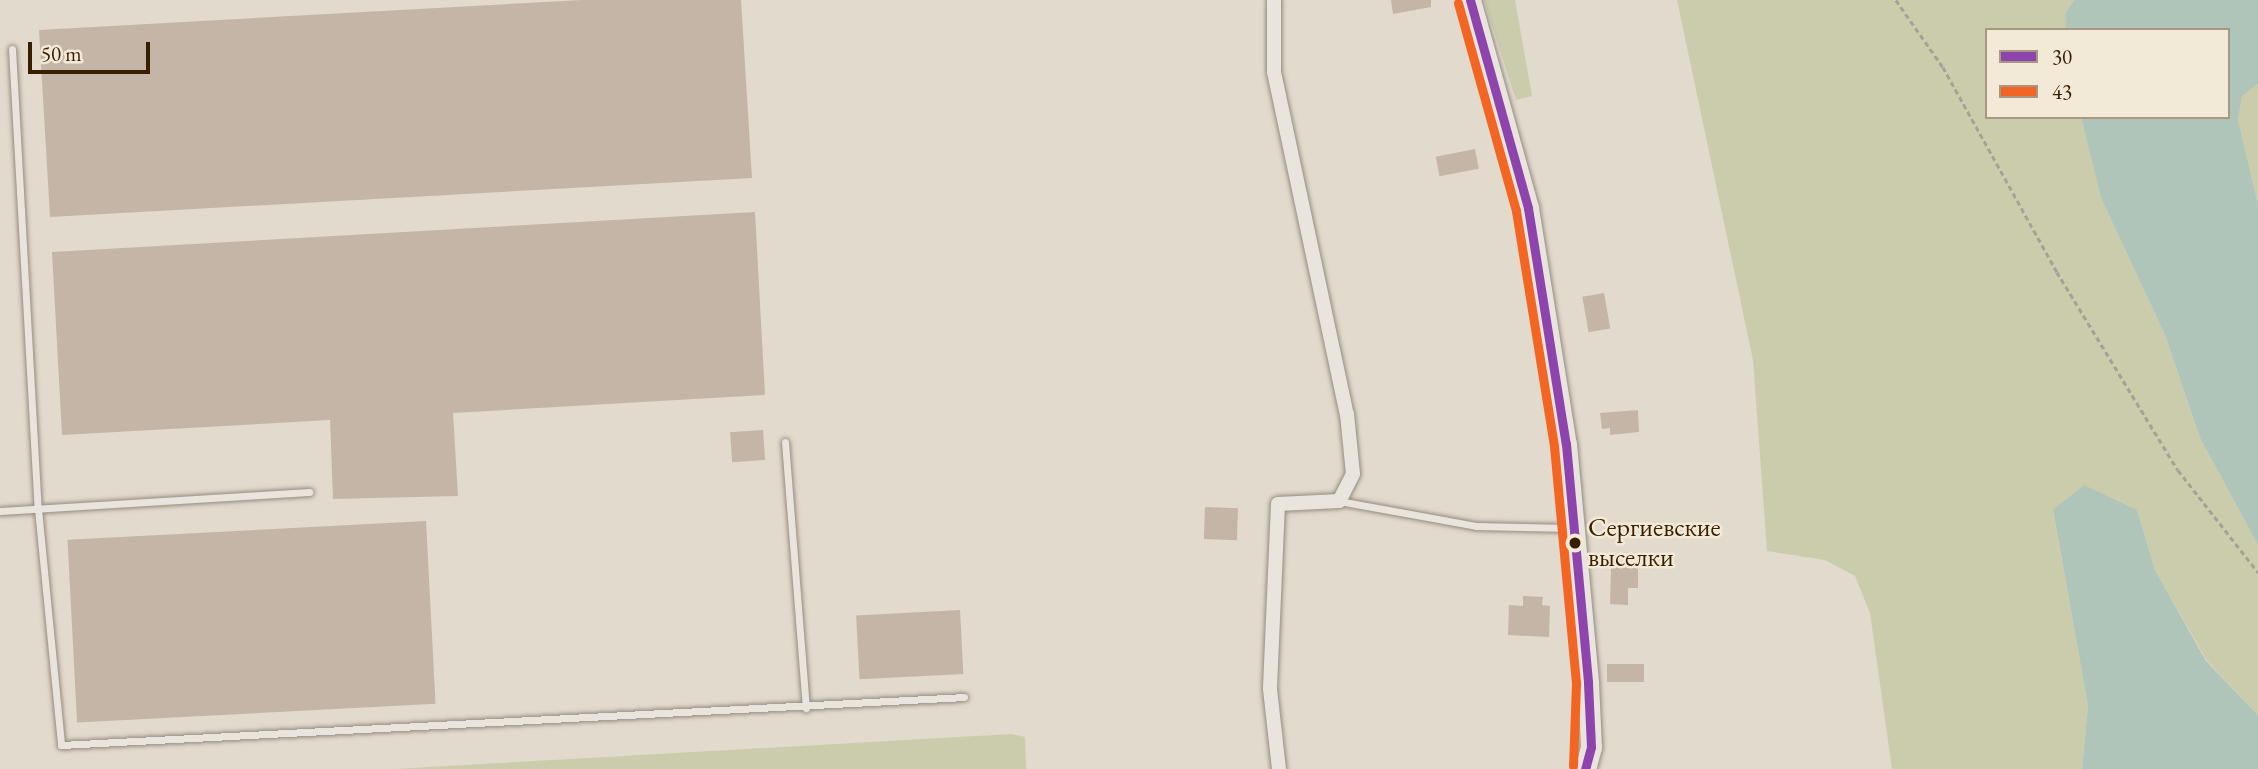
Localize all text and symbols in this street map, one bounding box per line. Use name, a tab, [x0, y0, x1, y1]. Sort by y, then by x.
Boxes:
scale bar	[32, 28, 154, 72]
legend	[1985, 28, 2230, 119]
text: 50 m	[41, 40, 82, 67]
text: 30	[2052, 43, 2072, 70]
text: 43	[2052, 78, 2072, 105]
place label: Сергиевские выселки	[1588, 512, 1721, 574]
marker: Сергиевские выселки	[1568, 536, 1582, 550]

